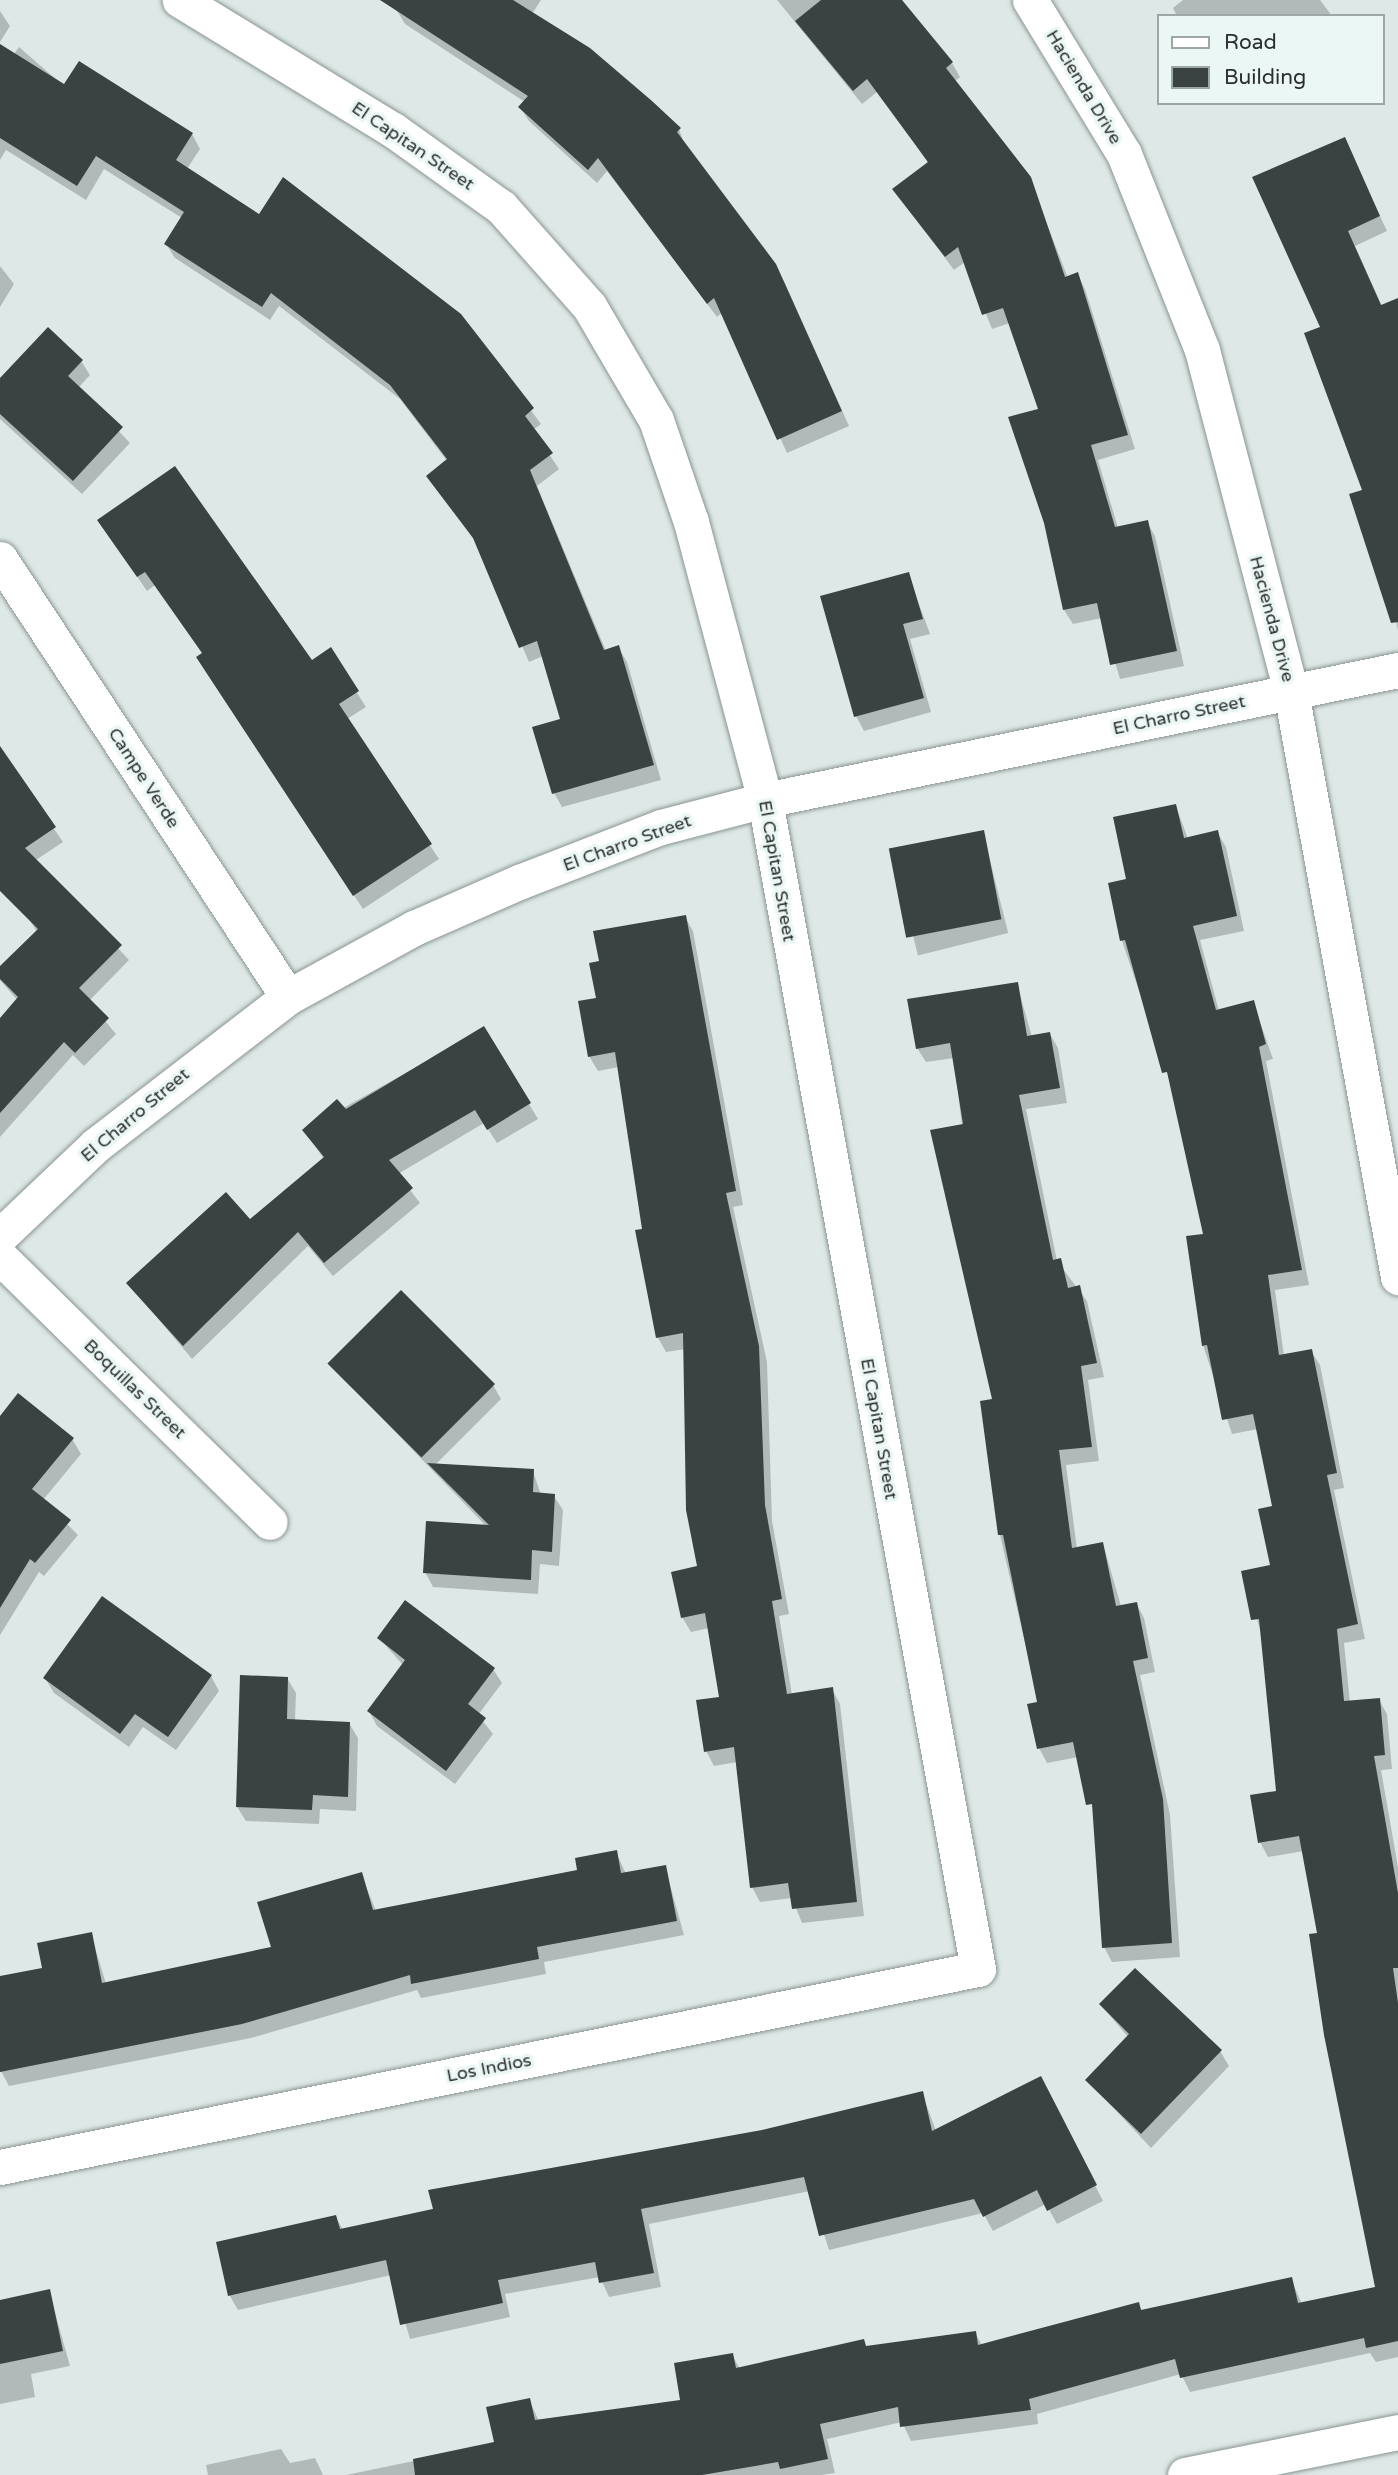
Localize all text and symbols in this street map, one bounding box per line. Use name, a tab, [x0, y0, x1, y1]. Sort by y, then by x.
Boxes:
legend	[1156, 14, 1384, 105]
street label: Hacienda Drive	[1041, 26, 1127, 148]
text: Road	[1224, 30, 1277, 55]
text: Building	[1224, 65, 1306, 90]
street label: El Capitan Street	[348, 97, 478, 195]
street label: Hacienda Drive	[1245, 554, 1299, 684]
street label: El Charro Street	[1111, 690, 1247, 740]
street label: Campe Verde	[104, 724, 184, 832]
street label: El Capitan Street	[754, 799, 800, 943]
street label: El Charro Street	[560, 810, 694, 876]
street label: El Charro Street	[76, 1063, 194, 1167]
street label: Boquillas Street	[79, 1335, 191, 1443]
street label: El Capitan Street	[856, 1357, 902, 1501]
street label: Los Indios	[445, 2049, 533, 2087]

